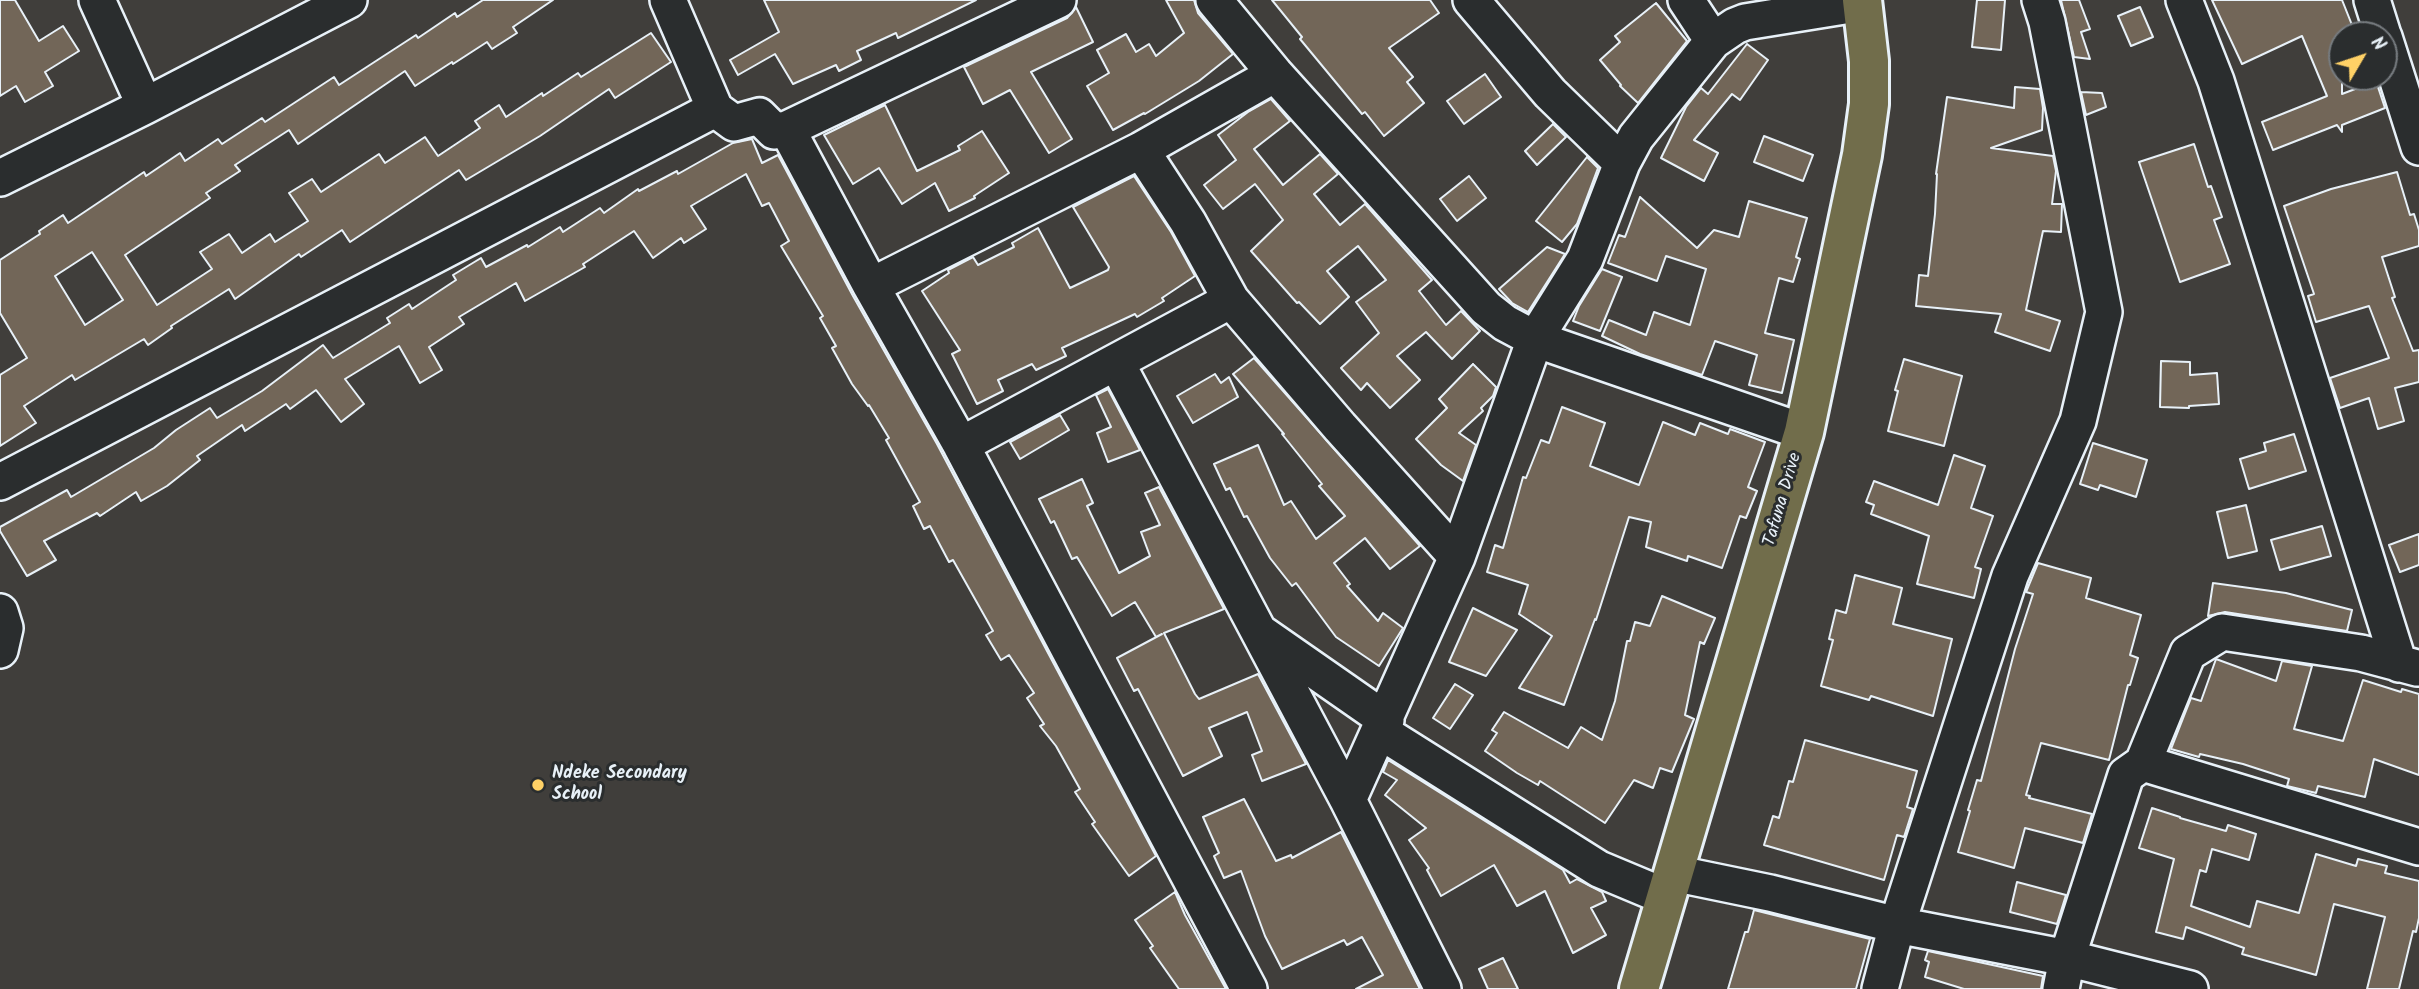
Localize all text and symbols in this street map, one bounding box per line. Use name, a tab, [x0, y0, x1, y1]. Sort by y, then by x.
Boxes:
north arrow	[2328, 21, 2398, 91]
text: N	[2362, 30, 2393, 58]
street label: Tafuna Drive	[1760, 451, 1808, 549]
place label: Ndeke Secondary School	[552, 764, 687, 806]
marker: Ndeke Secondary School	[530, 777, 546, 793]

